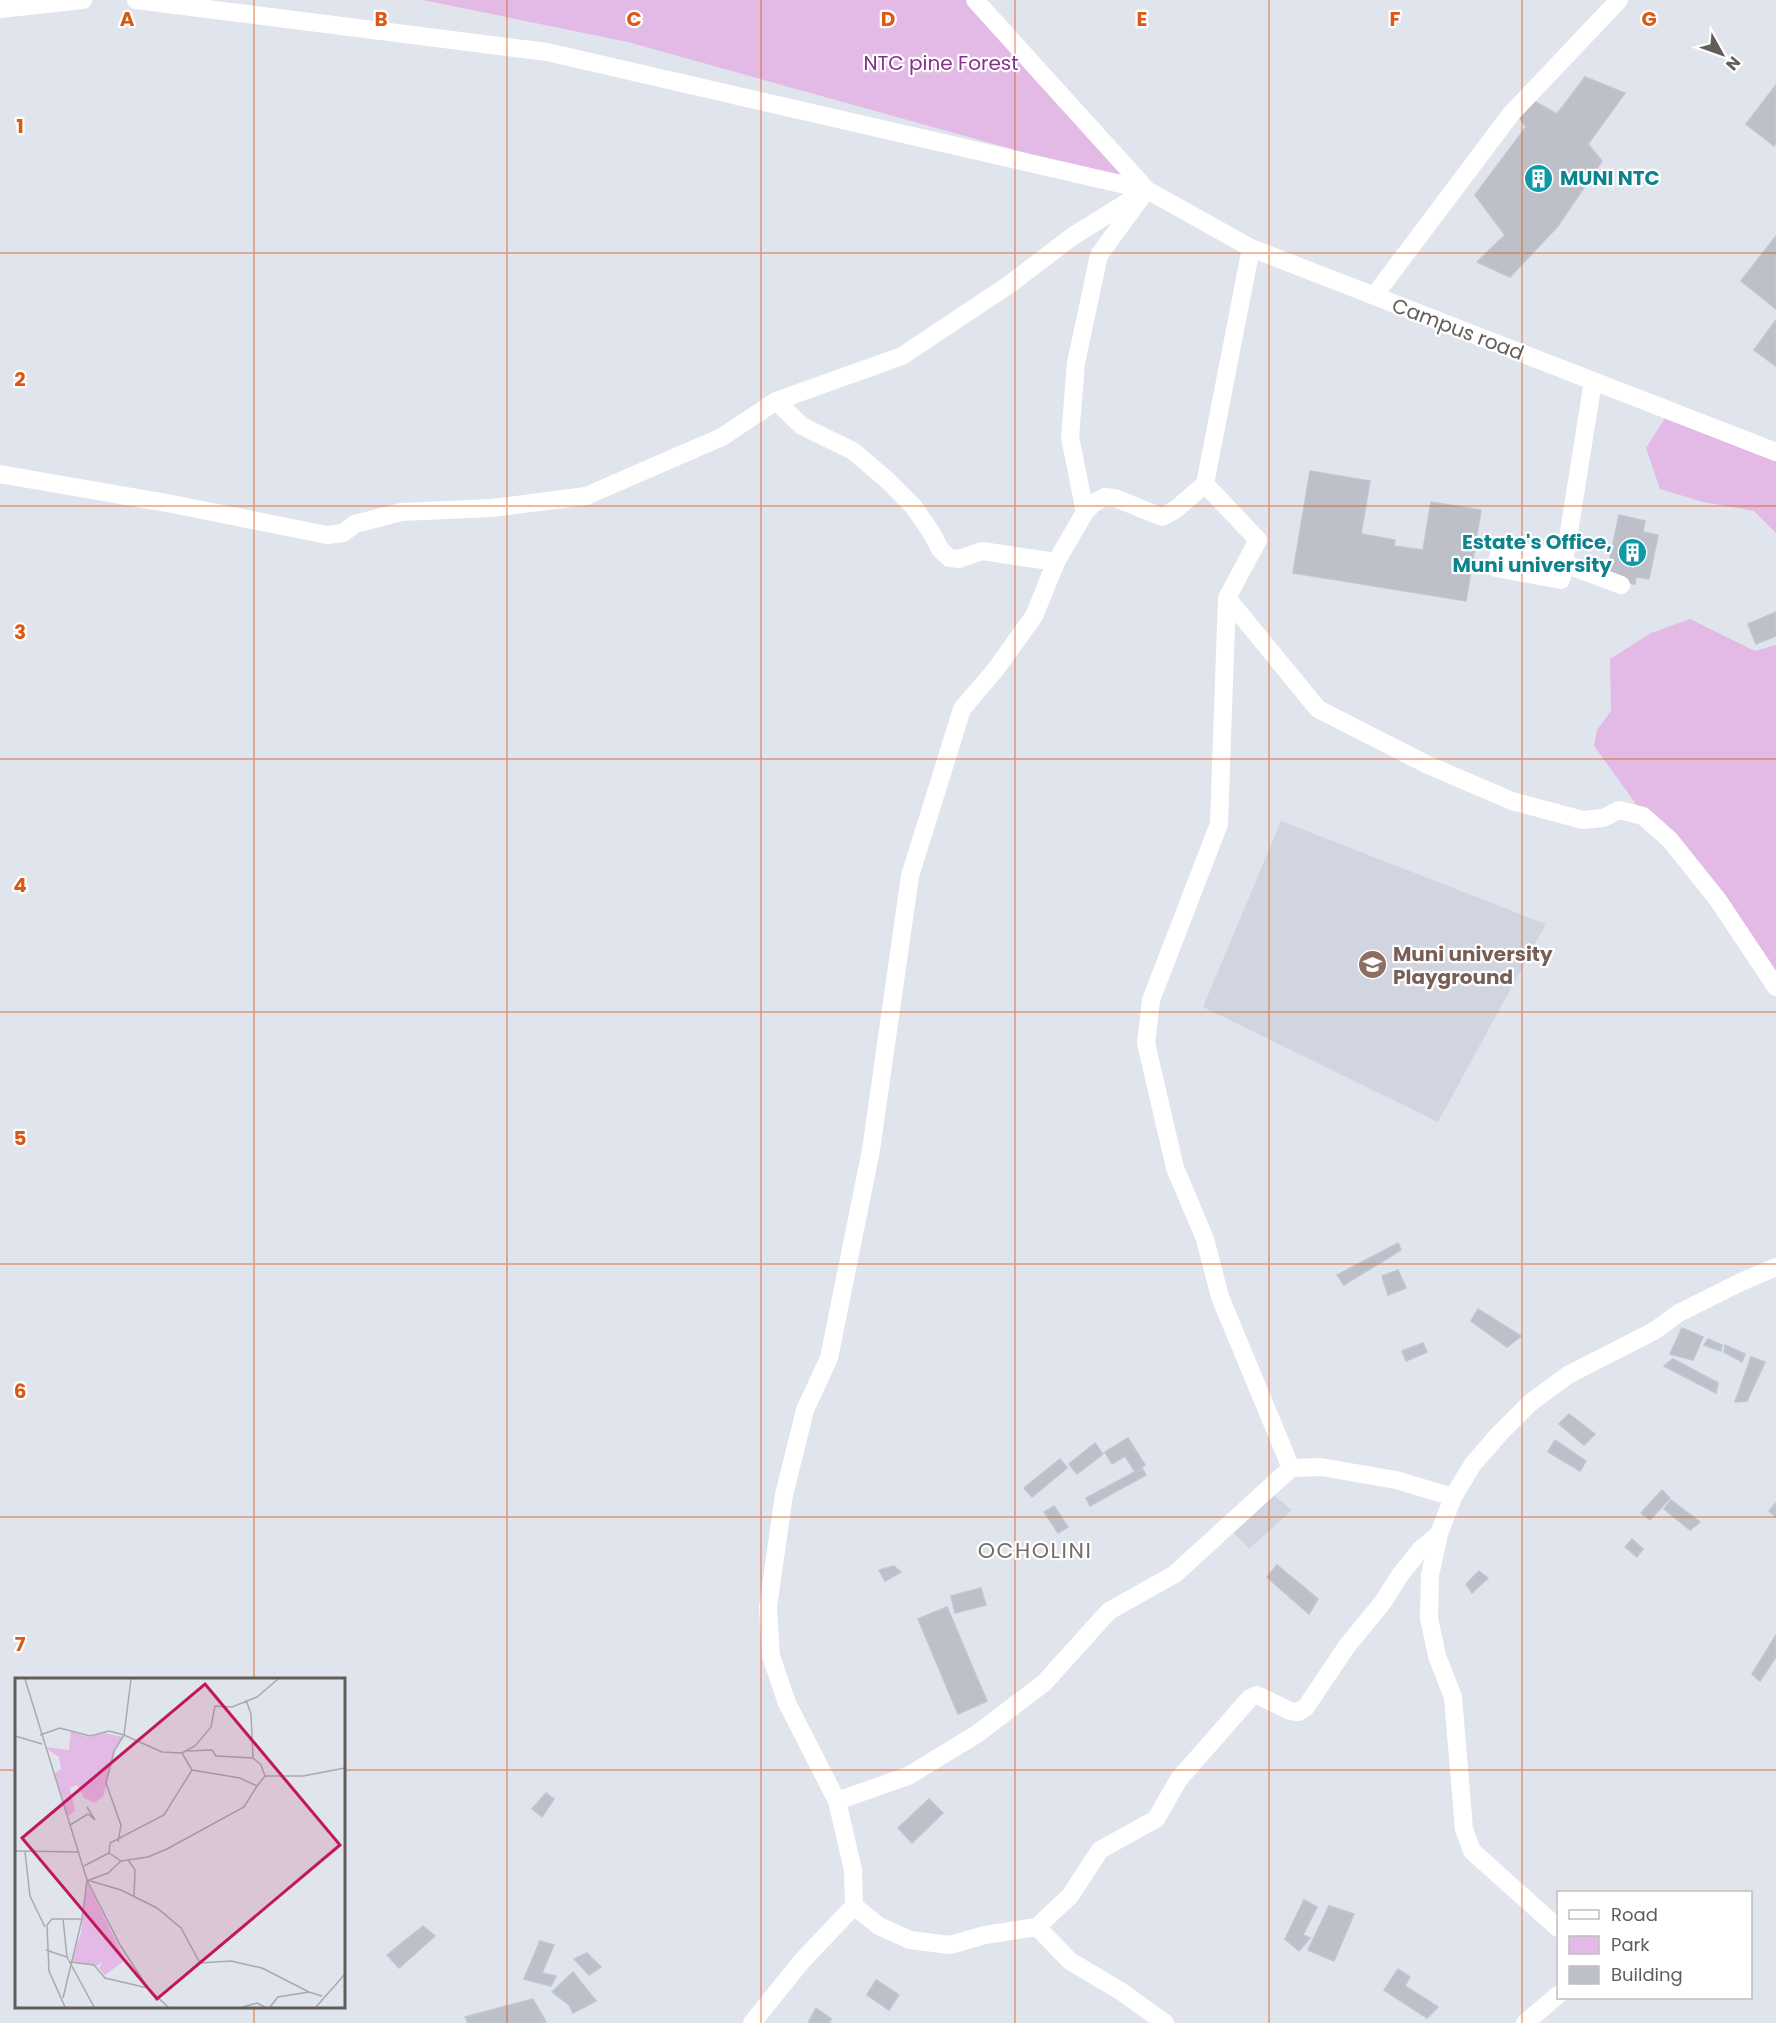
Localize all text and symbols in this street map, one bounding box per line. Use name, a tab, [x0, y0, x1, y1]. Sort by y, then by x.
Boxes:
text: A	[120, 5, 135, 33]
text: B	[374, 5, 388, 33]
text: C	[626, 5, 642, 33]
text: D	[881, 5, 895, 33]
text: E	[1137, 5, 1147, 33]
text: F	[1390, 5, 1401, 33]
text: G	[1641, 5, 1657, 33]
north arrow	[1692, 24, 1752, 84]
park label: NTC pine Forest	[863, 49, 1019, 77]
text: N	[1720, 51, 1746, 75]
text: 1	[16, 112, 24, 140]
building icon: MUNI NTC	[1523, 162, 1555, 194]
place label: MUNI NTC	[1560, 164, 1660, 192]
street label: Campus road	[1388, 291, 1528, 367]
text: 2	[14, 365, 26, 393]
place label: Estate's Office, Muni university	[1452, 528, 1612, 579]
building icon: Estate's Office, Muni university	[1617, 537, 1649, 569]
text: 3	[14, 618, 26, 646]
text: 4	[13, 871, 27, 899]
place label: Muni university Playground	[1393, 940, 1553, 991]
school or university icon: Muni university Playground	[1356, 949, 1388, 981]
text: 5	[14, 1124, 27, 1152]
text: 6	[14, 1377, 26, 1405]
district label: OCHOLINI	[978, 1535, 1092, 1566]
text: 7	[15, 1630, 26, 1658]
inset map	[15, 1678, 345, 2008]
legend	[1557, 1891, 1752, 1999]
text: Road	[1611, 1902, 1658, 1927]
text: Park	[1611, 1932, 1650, 1957]
text: Building	[1611, 1962, 1683, 1987]

